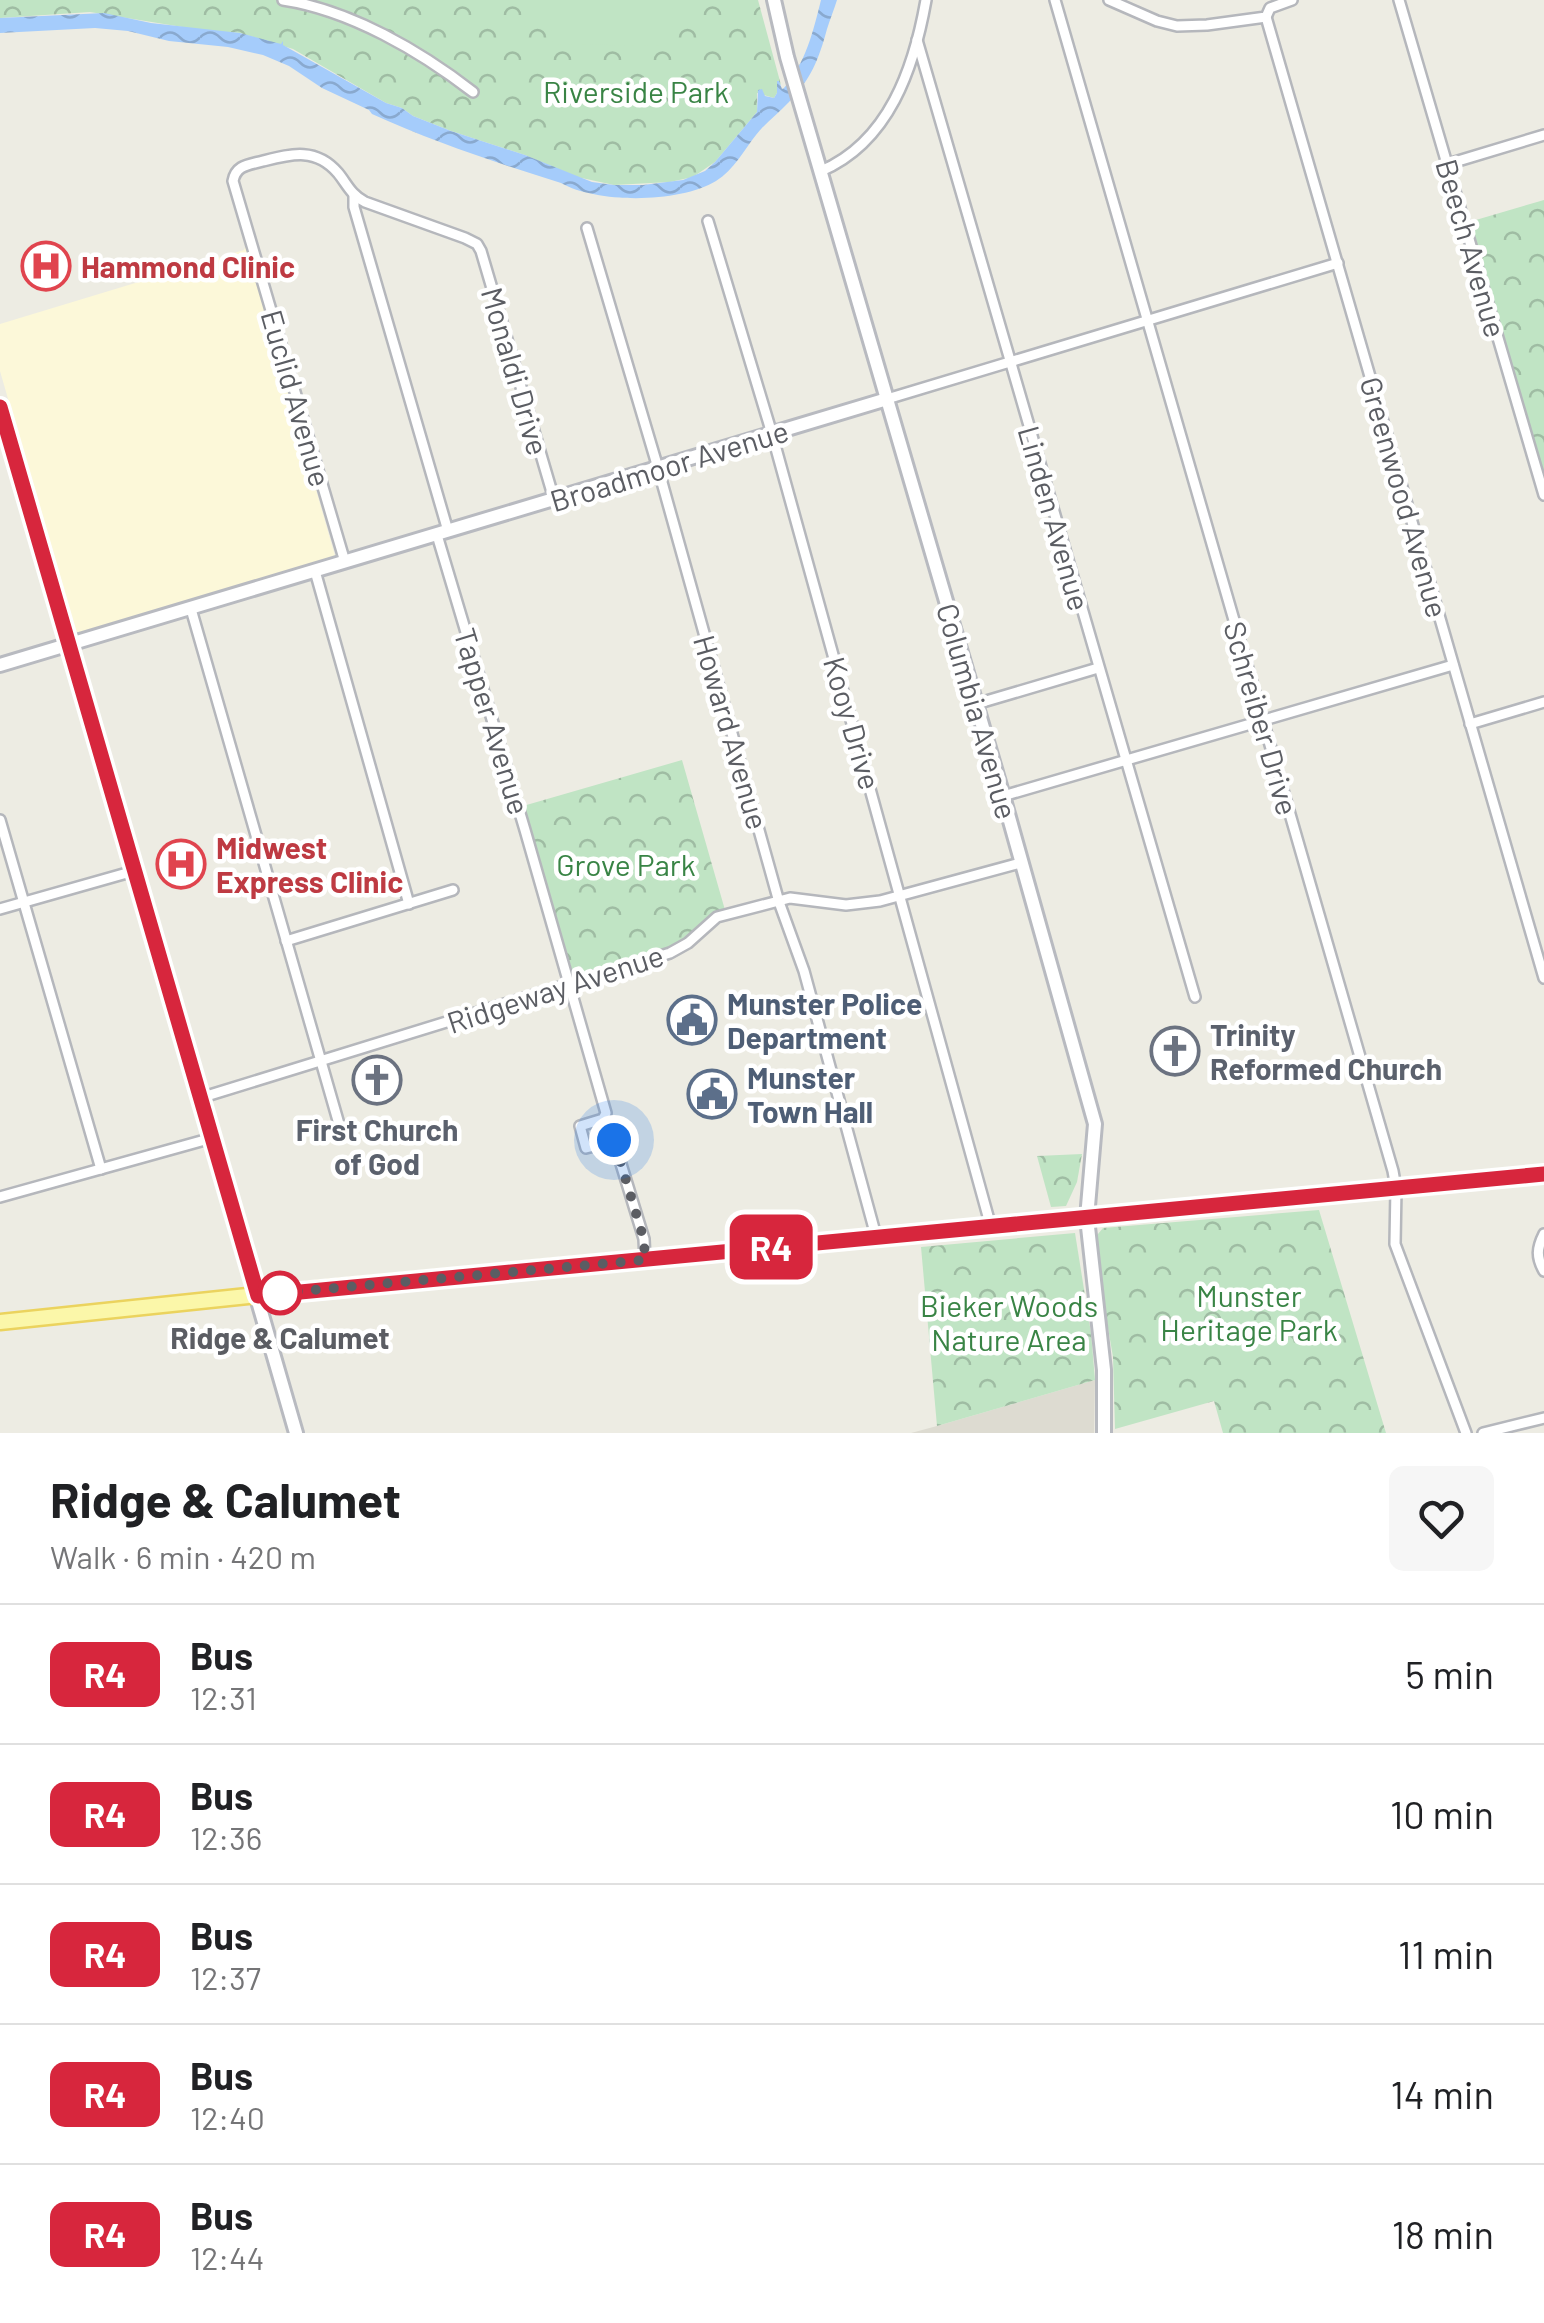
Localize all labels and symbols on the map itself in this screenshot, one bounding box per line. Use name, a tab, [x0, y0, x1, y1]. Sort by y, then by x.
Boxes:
park label: Riverside Park	[543, 73, 729, 109]
street label: Beech Avenue	[1429, 155, 1515, 341]
hospital icon: Hammond Clinic	[20, 240, 72, 292]
place label: Hammond Clinic	[81, 248, 295, 284]
street label: Monaldi Drive	[475, 283, 557, 459]
street label: Euclid Avenue	[255, 306, 339, 490]
street label: Greenwood Avenue	[1353, 373, 1457, 621]
street label: Broadmoor Avenue	[546, 412, 792, 518]
street label: Linden Avenue	[1011, 421, 1099, 615]
street label: Columbia Avenue	[930, 599, 1026, 823]
street label: Schreiber Drive	[1217, 617, 1307, 819]
street label: Tapper Avenue	[448, 623, 538, 819]
street label: Howard Avenue	[687, 631, 777, 833]
street label: Kooy Drive	[817, 652, 889, 794]
place label: Midwest Express Clinic	[216, 829, 403, 899]
hospital icon: Midwest Express Clinic	[155, 838, 207, 890]
park label: Grove Park	[556, 846, 696, 882]
street label: Ridgeway Avenue	[442, 936, 668, 1040]
place label: Munster Police Department	[727, 985, 922, 1055]
public building icon: Munster Police Department	[666, 994, 718, 1046]
place label: Trinity Reformed Church	[1210, 1016, 1442, 1086]
church icon: Trinity Reformed Church	[1149, 1025, 1201, 1077]
church icon: First Church of God	[351, 1054, 403, 1106]
place label: Munster Town Hall	[747, 1059, 873, 1129]
public building icon: Munster Town Hall	[686, 1068, 738, 1120]
place label: First Church of God	[296, 1111, 458, 1181]
your location	[589, 1115, 639, 1165]
line badge: R4	[726, 1214, 816, 1280]
marker: Ridge & Calumet	[259, 1272, 301, 1314]
park label: Munster Heritage Park	[1160, 1277, 1338, 1347]
park label: Bieker Woods Nature Area	[920, 1287, 1098, 1357]
place label: Ridge & Calumet	[170, 1319, 390, 1355]

